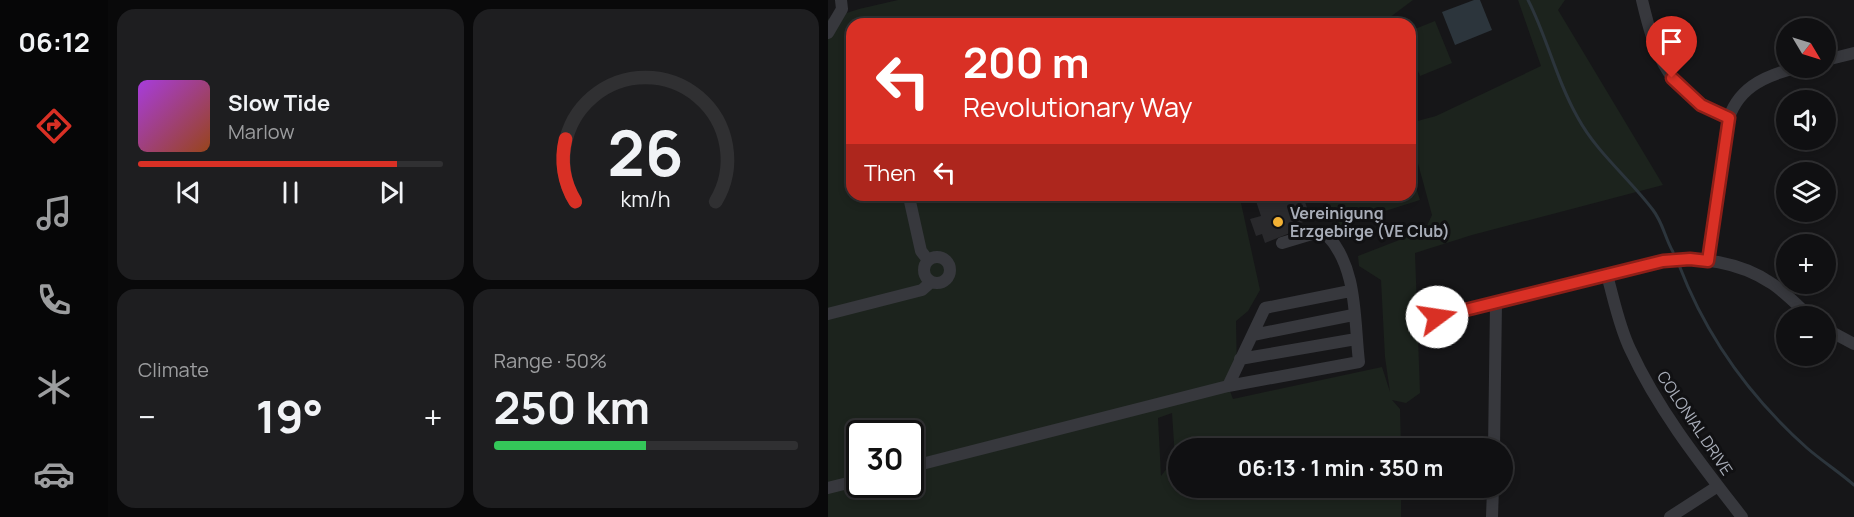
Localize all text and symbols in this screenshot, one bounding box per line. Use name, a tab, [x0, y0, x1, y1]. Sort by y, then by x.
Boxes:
pin	[1646, 16, 1697, 78]
north arrow	[1776, 18, 1836, 78]
map controls	[1776, 18, 1836, 366]
text: 06:12	[18, 23, 90, 60]
icon: arrive	[1655, 25, 1688, 58]
text: 200 m	[963, 33, 1089, 91]
icon: left	[864, 42, 942, 120]
text: Slow Tide	[228, 88, 330, 118]
text: Revolutionary Way	[963, 88, 1193, 125]
button: sound	[1776, 90, 1836, 150]
icon: directions	[33, 105, 75, 147]
text: 26	[608, 109, 684, 195]
text: Marlow	[228, 118, 295, 145]
icon: left	[928, 156, 961, 189]
text: Then	[864, 158, 916, 188]
button: layers	[1776, 162, 1836, 222]
icon: previous	[172, 176, 205, 209]
icon: pause	[274, 176, 307, 209]
icon: next	[375, 176, 408, 209]
text: km/h	[621, 184, 671, 213]
icon: music	[33, 192, 75, 234]
place label: Vereinigung Erzgebirge (VE Club)	[1290, 202, 1450, 242]
marker: Vereinigung Erzgebirge (VE Club)	[1271, 215, 1285, 229]
button: +	[1776, 234, 1836, 294]
icon: phone	[33, 279, 75, 321]
position arrow	[1405, 285, 1469, 349]
button: −	[1776, 306, 1836, 366]
text: Range · 50%	[494, 347, 607, 374]
text: Climate	[138, 356, 209, 383]
icon: climate	[33, 366, 75, 408]
street label: COLONIAL DRIVE	[1652, 367, 1738, 479]
text: 250 km	[494, 376, 650, 438]
text: 19°	[256, 385, 324, 447]
text: −	[138, 394, 156, 439]
text: +	[423, 394, 442, 439]
speed limit sign: 30	[846, 420, 924, 498]
icon: car	[33, 453, 75, 495]
text: 06:13 · 1 min · 350 m	[1238, 453, 1443, 483]

